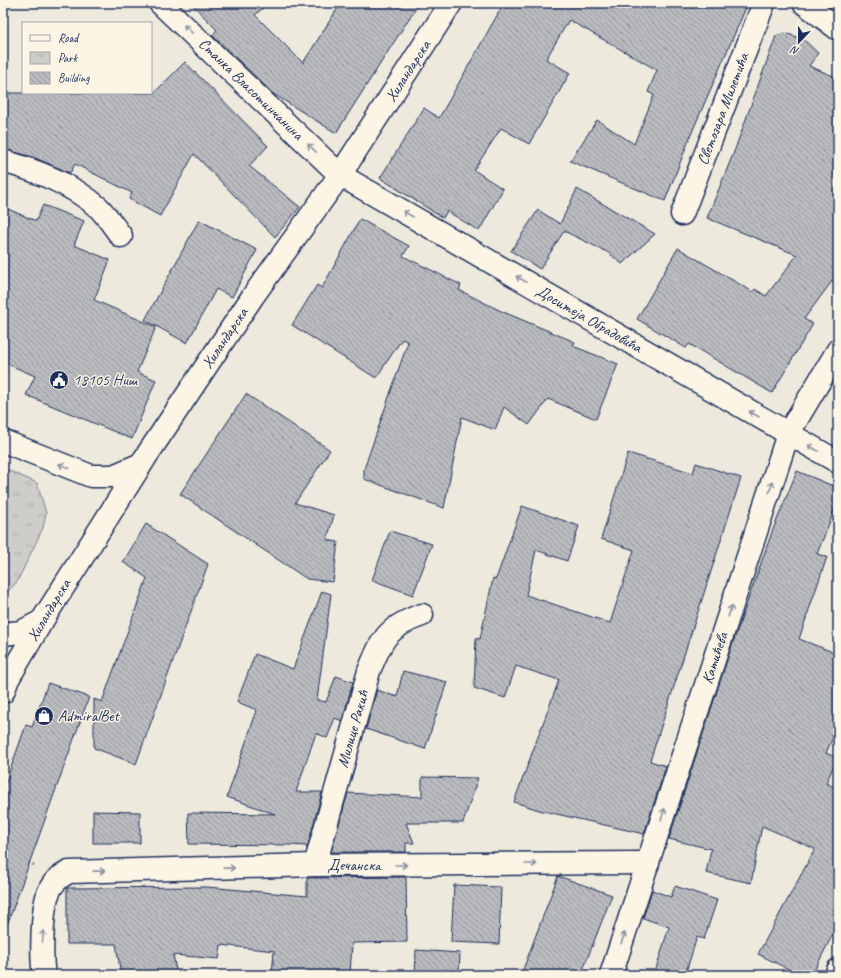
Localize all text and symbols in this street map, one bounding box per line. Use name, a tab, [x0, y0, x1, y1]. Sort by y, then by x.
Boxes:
legend	[22, 22, 152, 94]
north arrow	[779, 22, 819, 62]
one-way arrow	[183, 24, 193, 34]
text: Road	[58, 30, 80, 46]
street label: Станка Власотинчанина	[194, 34, 309, 145]
street label: Хиландарска	[381, 36, 436, 105]
text: N	[787, 43, 801, 59]
street label: Светозара Милетића	[692, 49, 754, 168]
text: Park	[58, 50, 79, 66]
text: Building	[58, 70, 90, 86]
one-way arrow	[307, 143, 318, 152]
one-way arrow	[402, 209, 414, 217]
one-way arrow	[515, 274, 527, 282]
street label: Доситеја Обрадовића	[532, 281, 646, 358]
street label: Хиландарска	[197, 303, 253, 372]
public building icon: 18105 Ниш	[48, 369, 70, 391]
place label: 18105 Ниш	[73, 370, 138, 390]
one-way arrow	[748, 410, 760, 418]
one-way arrow	[807, 444, 819, 452]
one-way arrow	[59, 462, 71, 470]
one-way arrow	[767, 482, 775, 494]
street label: Хиландарска	[23, 574, 76, 645]
one-way arrow	[727, 605, 734, 618]
street label: Катићева	[697, 628, 733, 686]
street label: Милице Ракић	[332, 687, 374, 770]
shop icon: AdmiralBet	[33, 705, 55, 727]
place label: AdmiralBet	[58, 706, 121, 726]
one-way arrow	[660, 809, 668, 821]
street label: Дечанска	[327, 855, 382, 875]
one-way arrow	[524, 860, 537, 868]
one-way arrow	[394, 861, 407, 869]
one-way arrow	[222, 864, 235, 871]
one-way arrow	[92, 867, 105, 875]
one-way arrow	[40, 930, 47, 943]
one-way arrow	[620, 932, 627, 945]

